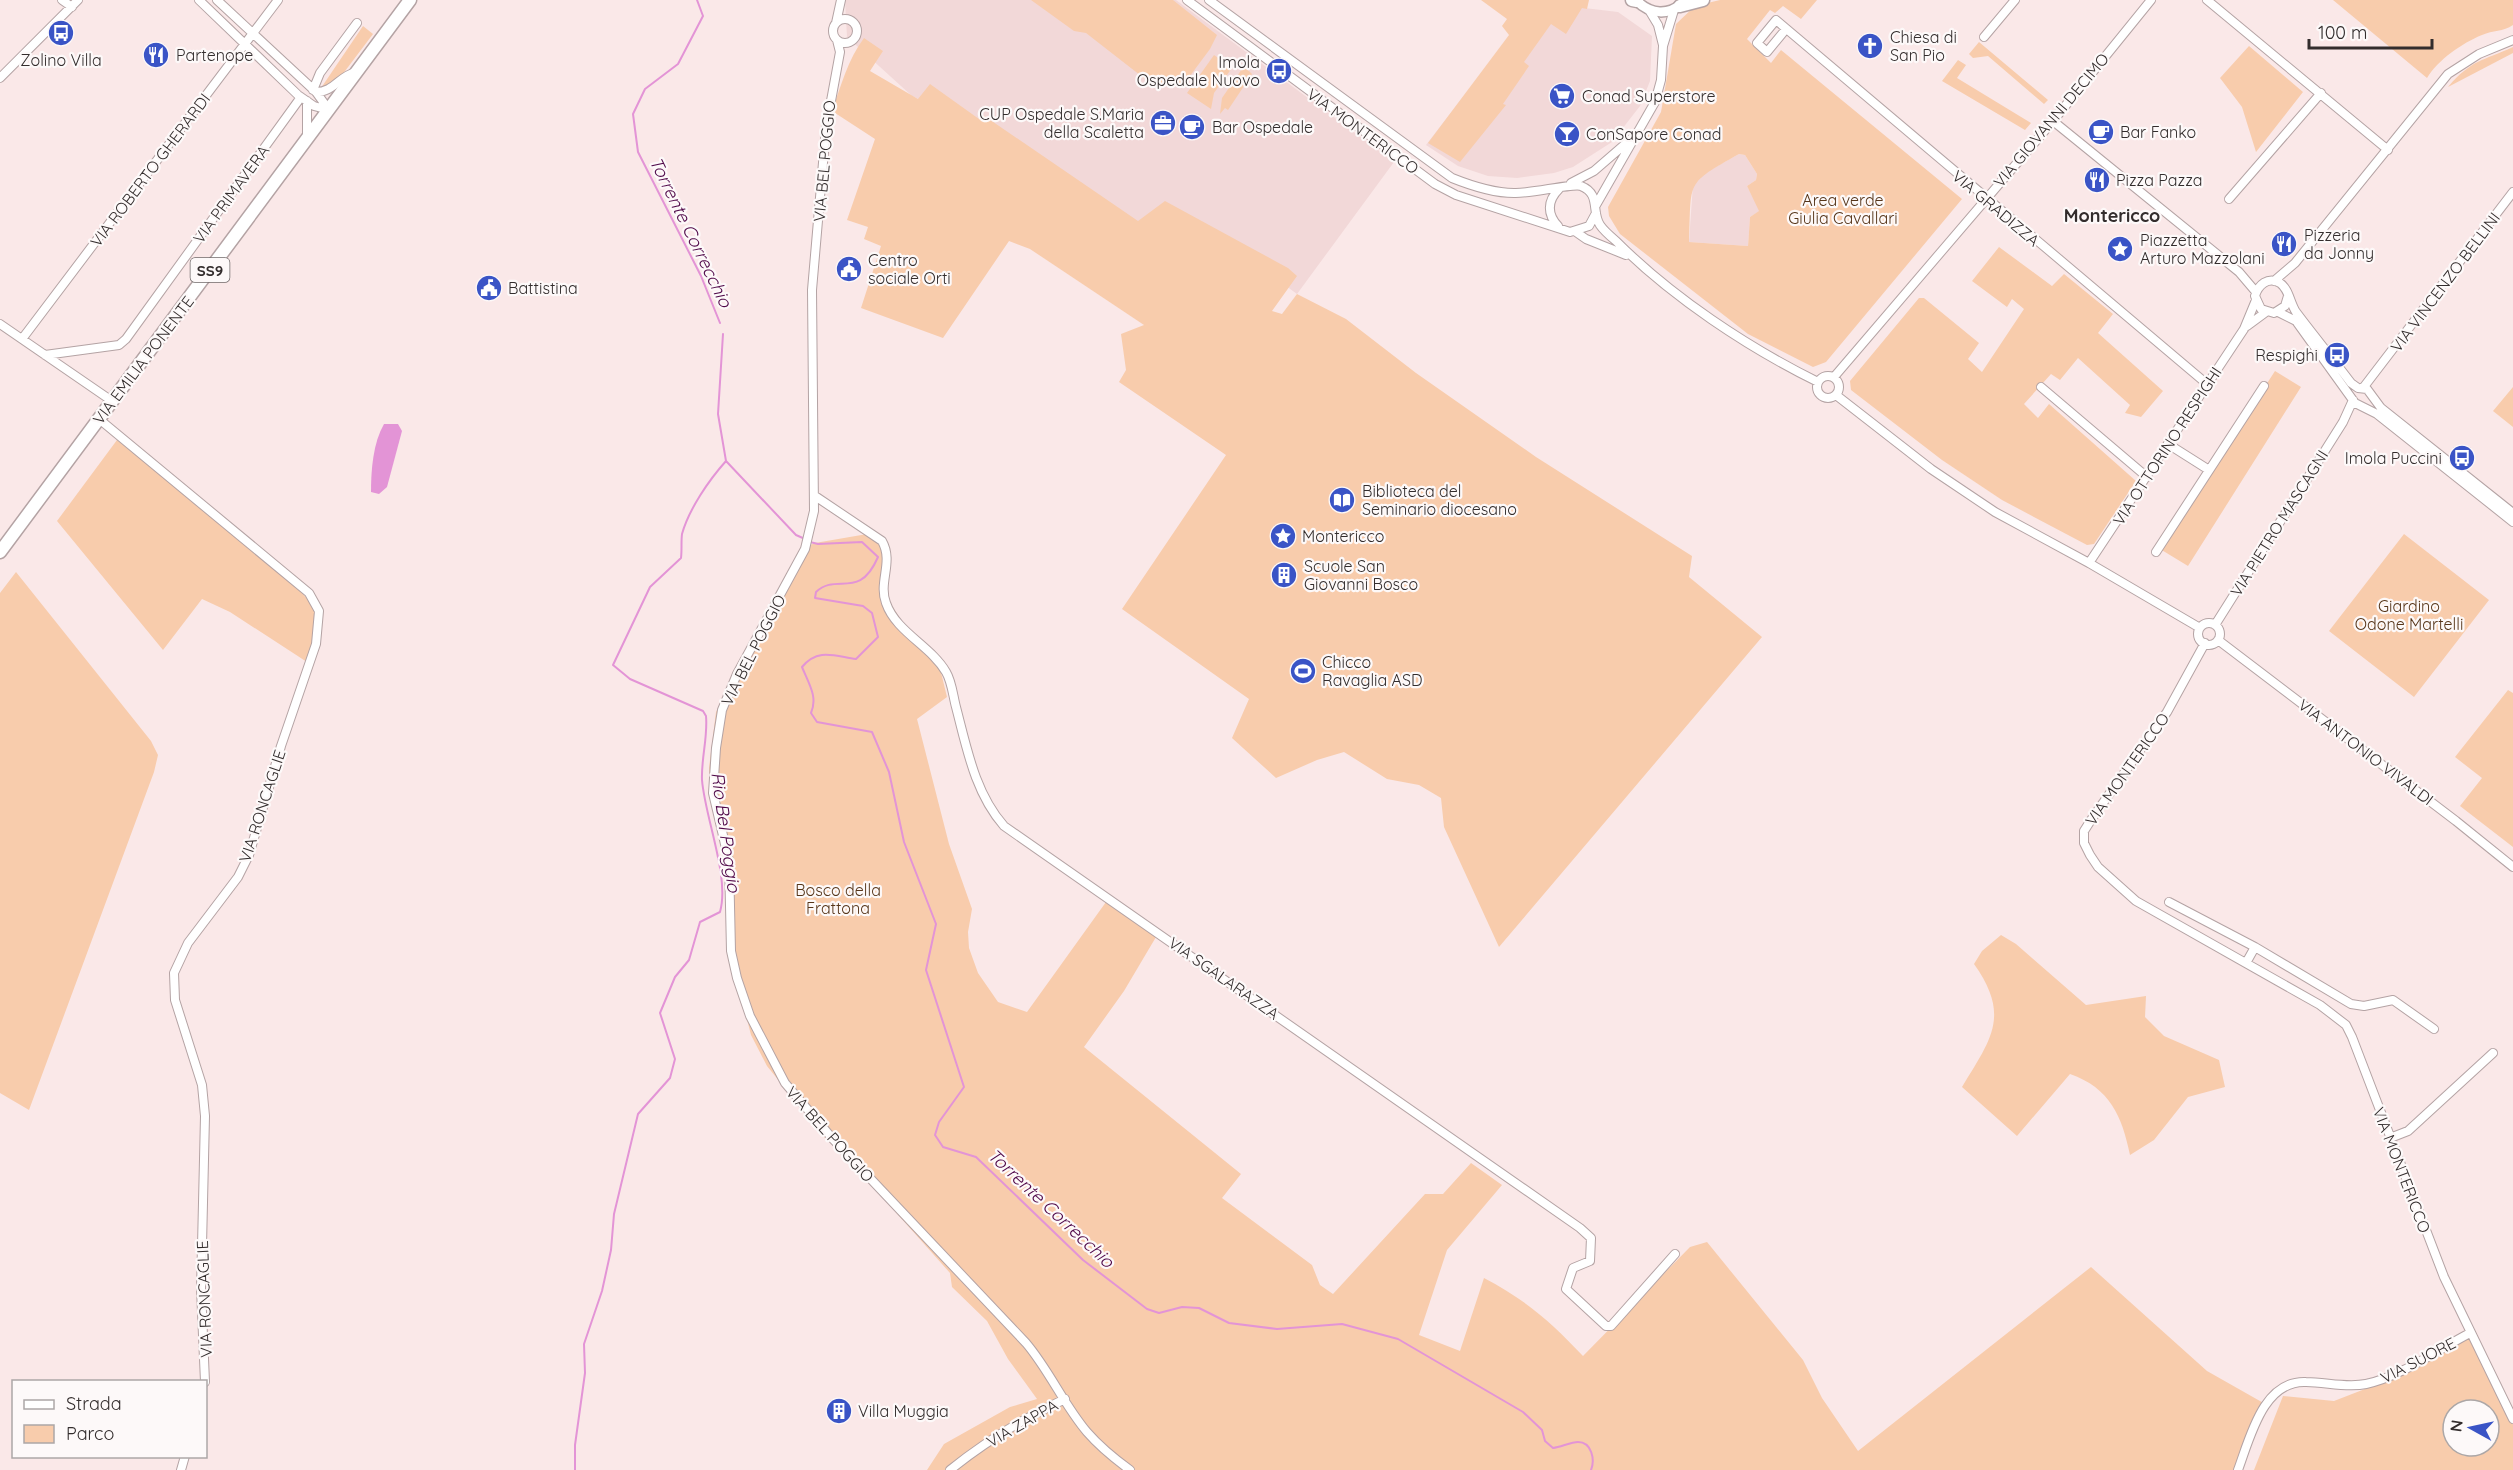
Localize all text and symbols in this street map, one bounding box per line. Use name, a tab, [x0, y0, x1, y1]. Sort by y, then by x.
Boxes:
scale bar	[2309, 12, 2432, 50]
bus stop icon: Zolino Villa	[46, 18, 76, 48]
text: 100 m	[2318, 21, 2367, 44]
place label: Chiesa di San Pio	[1890, 27, 1957, 65]
church icon: Chiesa di San Pio	[1855, 31, 1885, 61]
restaurant icon: Partenope	[141, 40, 171, 70]
place label: Partenope	[176, 45, 253, 65]
street label: VIA GIOVANNI DECIMO	[1989, 49, 2113, 191]
place label: Zolino Villa	[20, 50, 102, 70]
place label: Imola Ospedale Nuovo	[1137, 52, 1260, 90]
bus stop icon: Imola Ospedale Nuovo	[1264, 56, 1294, 86]
supermarket icon: Conad Superstore	[1547, 81, 1577, 111]
street label: VIA MONTERICCO	[1303, 84, 1423, 178]
place label: Conad Superstore	[1582, 86, 1715, 106]
street label: VIA ROBERTO GHERARDI	[86, 89, 214, 251]
street label: VIA BEL POGGIO	[809, 99, 839, 223]
place label: CUP Ospedale S.Maria della Scaletta	[979, 104, 1144, 142]
office icon: CUP Ospedale S.Maria della Scaletta	[1148, 108, 1178, 138]
cafe icon: Bar Ospedale	[1177, 112, 1207, 142]
place label: Bar Ospedale	[1212, 117, 1313, 137]
cafe icon: Bar Fanko	[2086, 117, 2116, 147]
bar icon: ConSapore Conad	[1552, 119, 1582, 149]
place label: Bar Fanko	[2120, 122, 2196, 142]
place label: ConSapore Conad	[1586, 124, 1721, 144]
street label: VIA PRIMAVERA	[189, 141, 273, 247]
water label: Torrente Correcchio	[645, 153, 738, 312]
restaurant icon: Pizza Pazza	[2082, 165, 2112, 195]
street label: VIA GRADIZZA	[1948, 166, 2044, 250]
place label: Pizza Pazza	[2116, 170, 2203, 190]
park label: Area verde Giulia Cavallari	[1788, 190, 1898, 228]
district label: Montericco	[2064, 204, 2160, 227]
street label: VIA VINCENZO BELLINI	[2386, 208, 2504, 356]
place label: Pizzeria da Jonny	[2304, 225, 2374, 263]
restaurant icon: Pizzeria da Jonny	[2269, 229, 2299, 259]
place label: Piazzetta Arturo Mazzolani	[2140, 230, 2265, 268]
place icon: Piazzetta Arturo Mazzolani	[2105, 234, 2135, 264]
place label: Centro sociale Orti	[868, 250, 951, 288]
public building icon: Centro sociale Orti	[834, 254, 864, 284]
road number: SS9	[190, 258, 230, 282]
public building icon: Battistina	[474, 273, 504, 303]
place label: Battistina	[508, 278, 578, 298]
street label: VIA EMILIA PONENTE	[88, 292, 198, 428]
bus stop icon: Respighi	[2322, 340, 2352, 370]
place label: Respighi	[2255, 345, 2318, 365]
street label: VIA OTTORINO RESPIGHI	[2108, 363, 2226, 529]
bus stop icon: Imola Puccini	[2447, 443, 2477, 473]
street label: VIA PIETRO MASCAGNI	[2226, 446, 2332, 600]
place label: Imola Puccini	[2345, 448, 2442, 468]
place label: Biblioteca del Seminario diocesano	[1362, 481, 1517, 519]
library icon: Biblioteca del Seminario diocesano	[1327, 485, 1357, 515]
place icon: Montericco	[1268, 521, 1298, 551]
place label: Montericco	[1302, 526, 1384, 546]
place label: Scuole San Giovanni Bosco	[1304, 556, 1418, 594]
building icon: Scuole San Giovanni Bosco	[1269, 560, 1299, 590]
street label: VIA BEL POGGIO	[716, 591, 790, 709]
park label: Giardino Odone Martelli	[2355, 596, 2463, 634]
place label: Chicco Ravaglia ASD	[1322, 652, 1422, 690]
sports icon: Chicco Ravaglia ASD	[1288, 656, 1318, 686]
street label: VIA ANTONIO VIVALDI	[2294, 695, 2438, 809]
street label: VIA MONTERICCO	[2081, 709, 2173, 829]
street label: VIA RONCAGLIE	[234, 747, 290, 865]
water label: Rio Bel Poggio	[706, 770, 746, 895]
park label: Bosco della Frattona	[795, 880, 881, 918]
street label: VIA SGALARAZZA	[1165, 932, 1283, 1024]
street label: VIA BEL POGGIO	[782, 1082, 878, 1186]
street label: VIA MONTERICCO	[2369, 1104, 2435, 1236]
water label: Torrente Correcchio	[983, 1143, 1120, 1273]
street label: VIA RONCAGLIE	[192, 1240, 216, 1358]
street label: VIA SUORE	[2377, 1333, 2459, 1387]
legend	[12, 1380, 207, 1458]
text: Strada	[66, 1392, 122, 1415]
street label: VIA ZAPPA	[983, 1395, 1061, 1451]
building icon: Villa Muggia	[824, 1396, 854, 1426]
north arrow	[2441, 1398, 2501, 1458]
place label: Villa Muggia	[858, 1401, 949, 1421]
text: N	[2445, 1419, 2467, 1433]
text: Parco	[66, 1422, 114, 1445]

